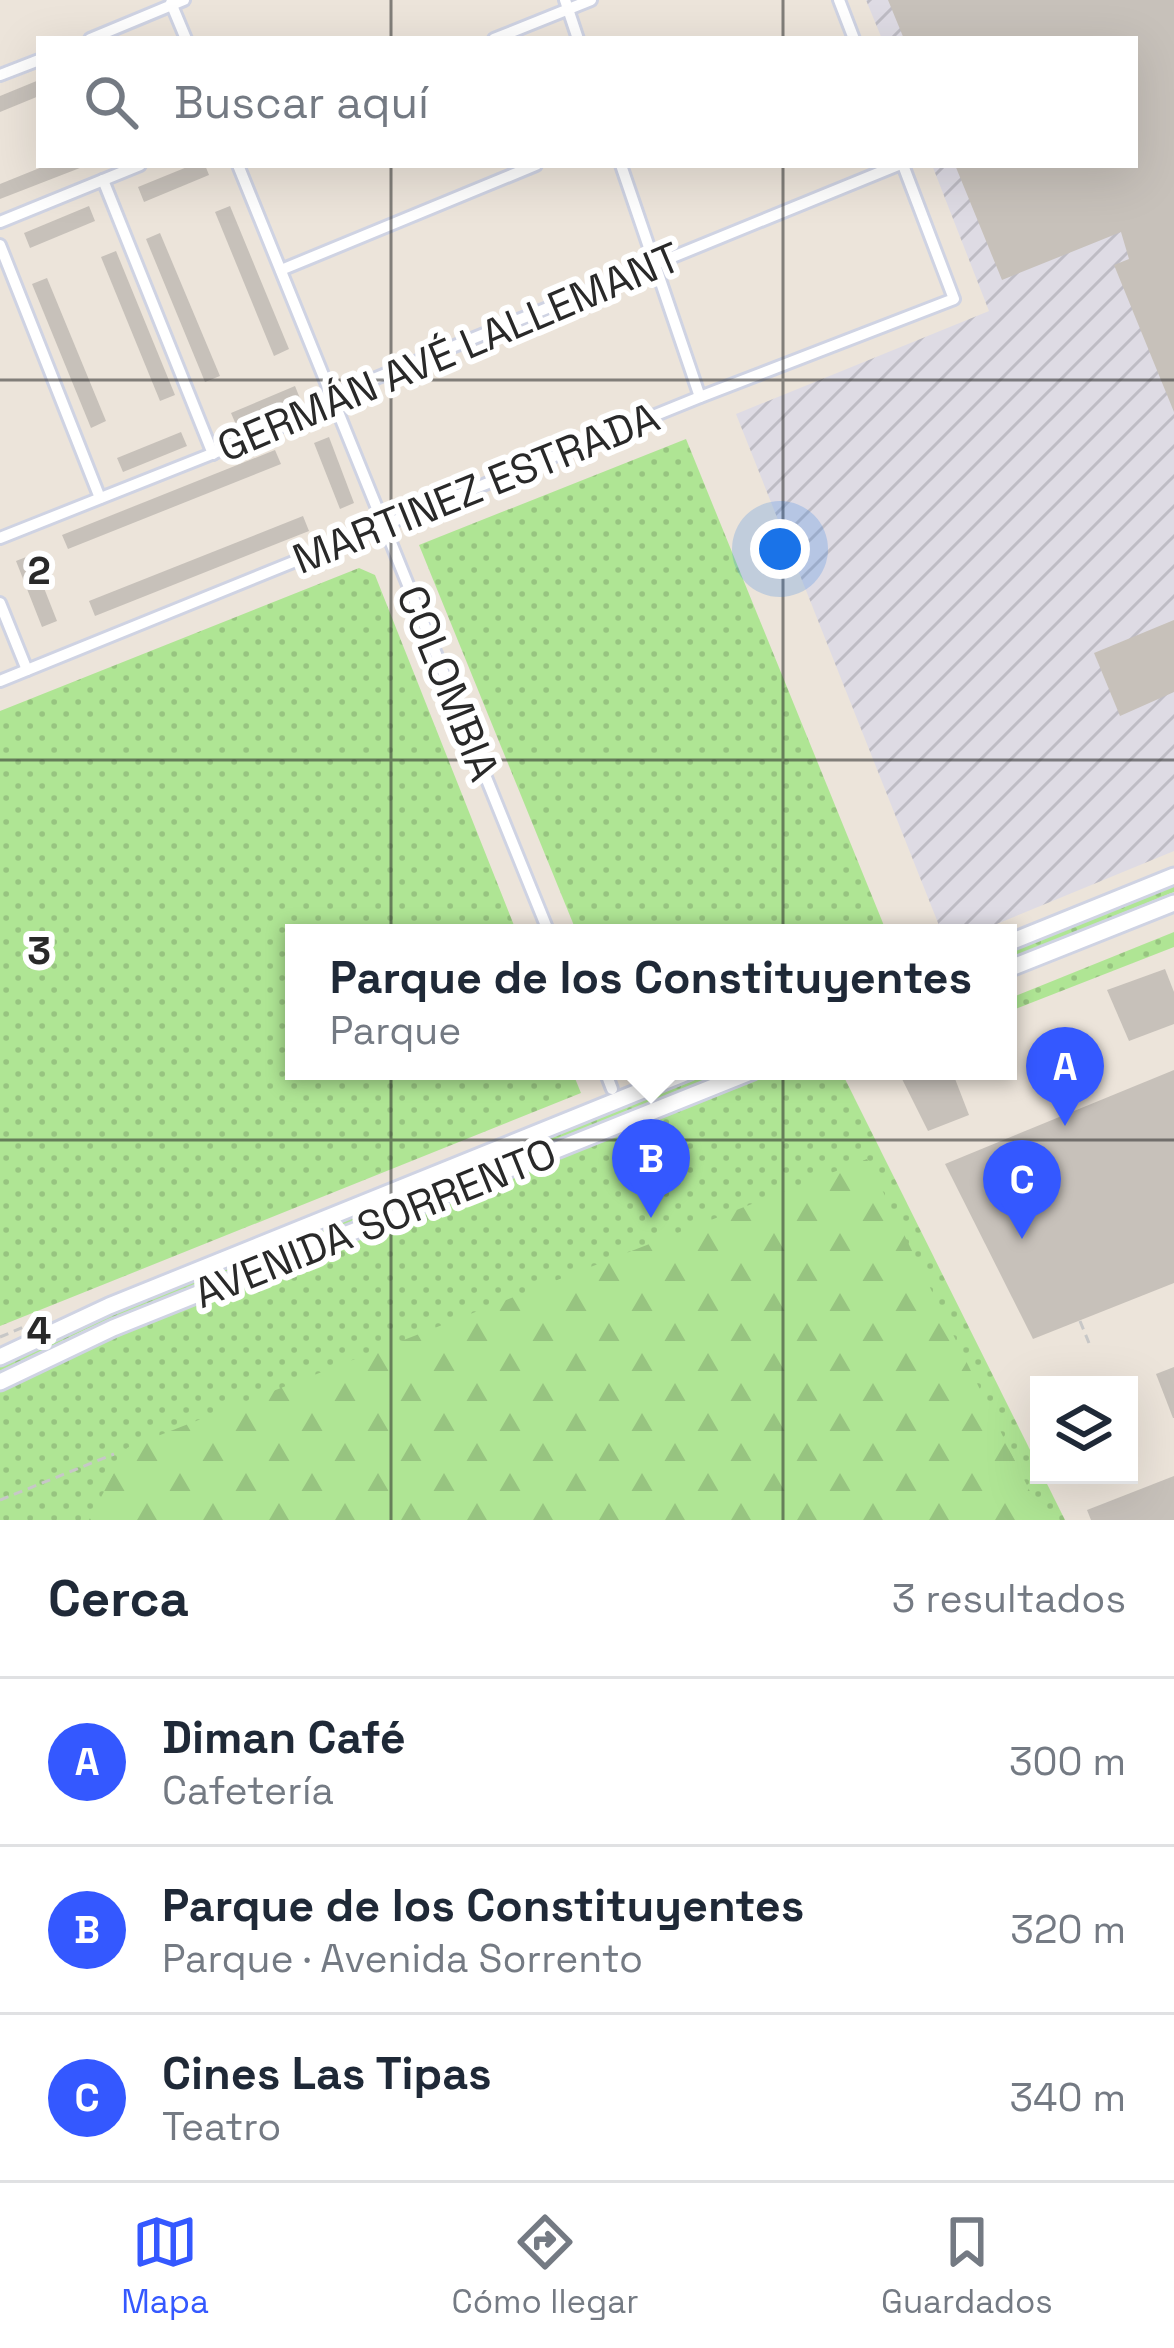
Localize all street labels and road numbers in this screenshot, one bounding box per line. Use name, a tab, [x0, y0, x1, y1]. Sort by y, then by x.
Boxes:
street label: GERMÁN AVÉ LALLEMANT	[210, 230, 688, 474]
street label: MARTINEZ ESTRADA	[285, 390, 667, 586]
street label: COLOMBIA	[385, 578, 511, 788]
street label: AVENIDA SORRENTO	[186, 1126, 564, 1320]

